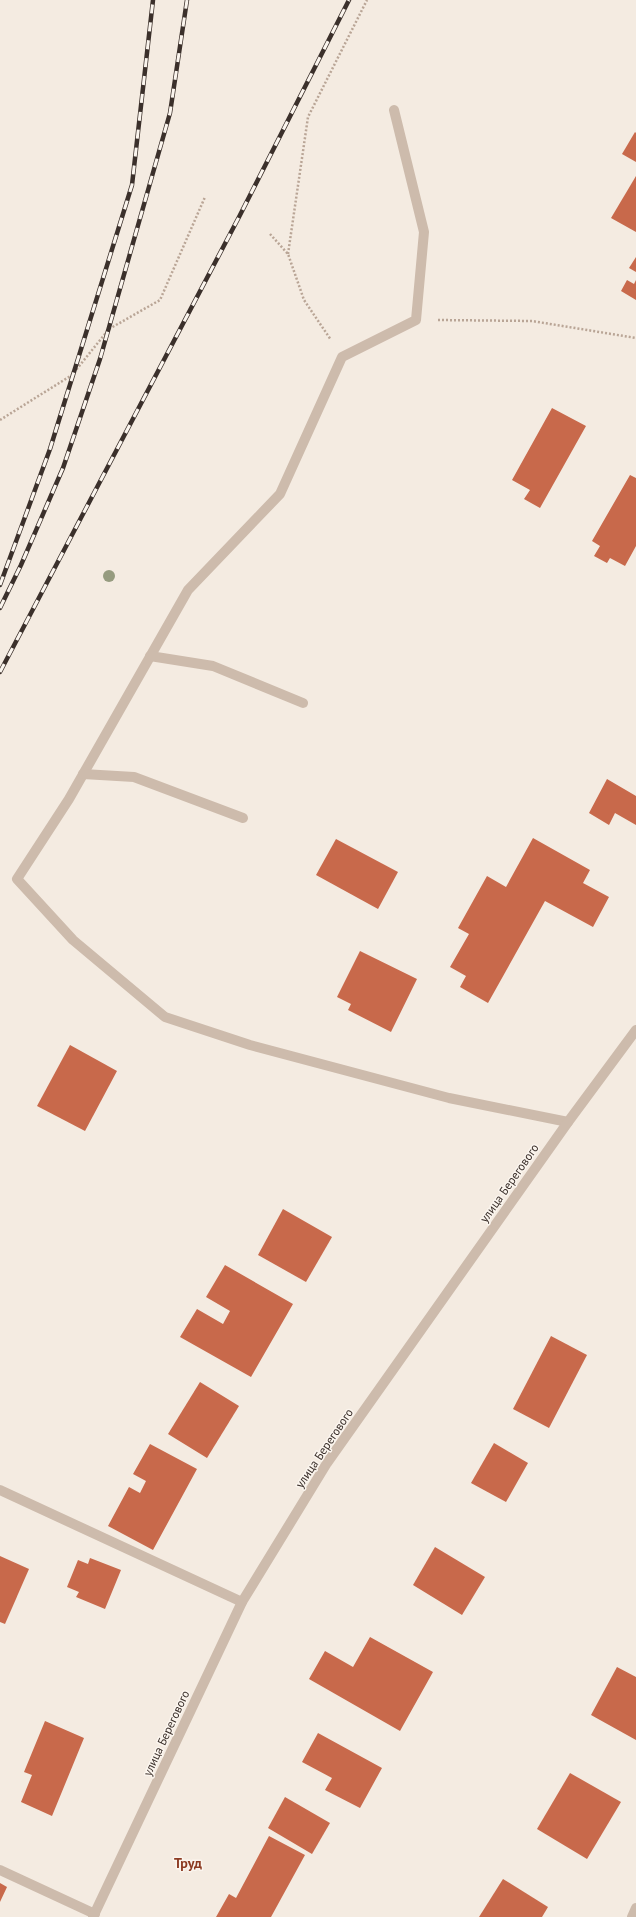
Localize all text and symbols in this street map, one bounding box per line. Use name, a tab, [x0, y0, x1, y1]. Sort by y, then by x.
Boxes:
street label: улица Берегового	[476, 1141, 542, 1225]
street label: улица Берегового	[292, 1405, 356, 1491]
street label: улица Берегового	[140, 1688, 192, 1778]
district label: Труд	[174, 1854, 202, 1872]

